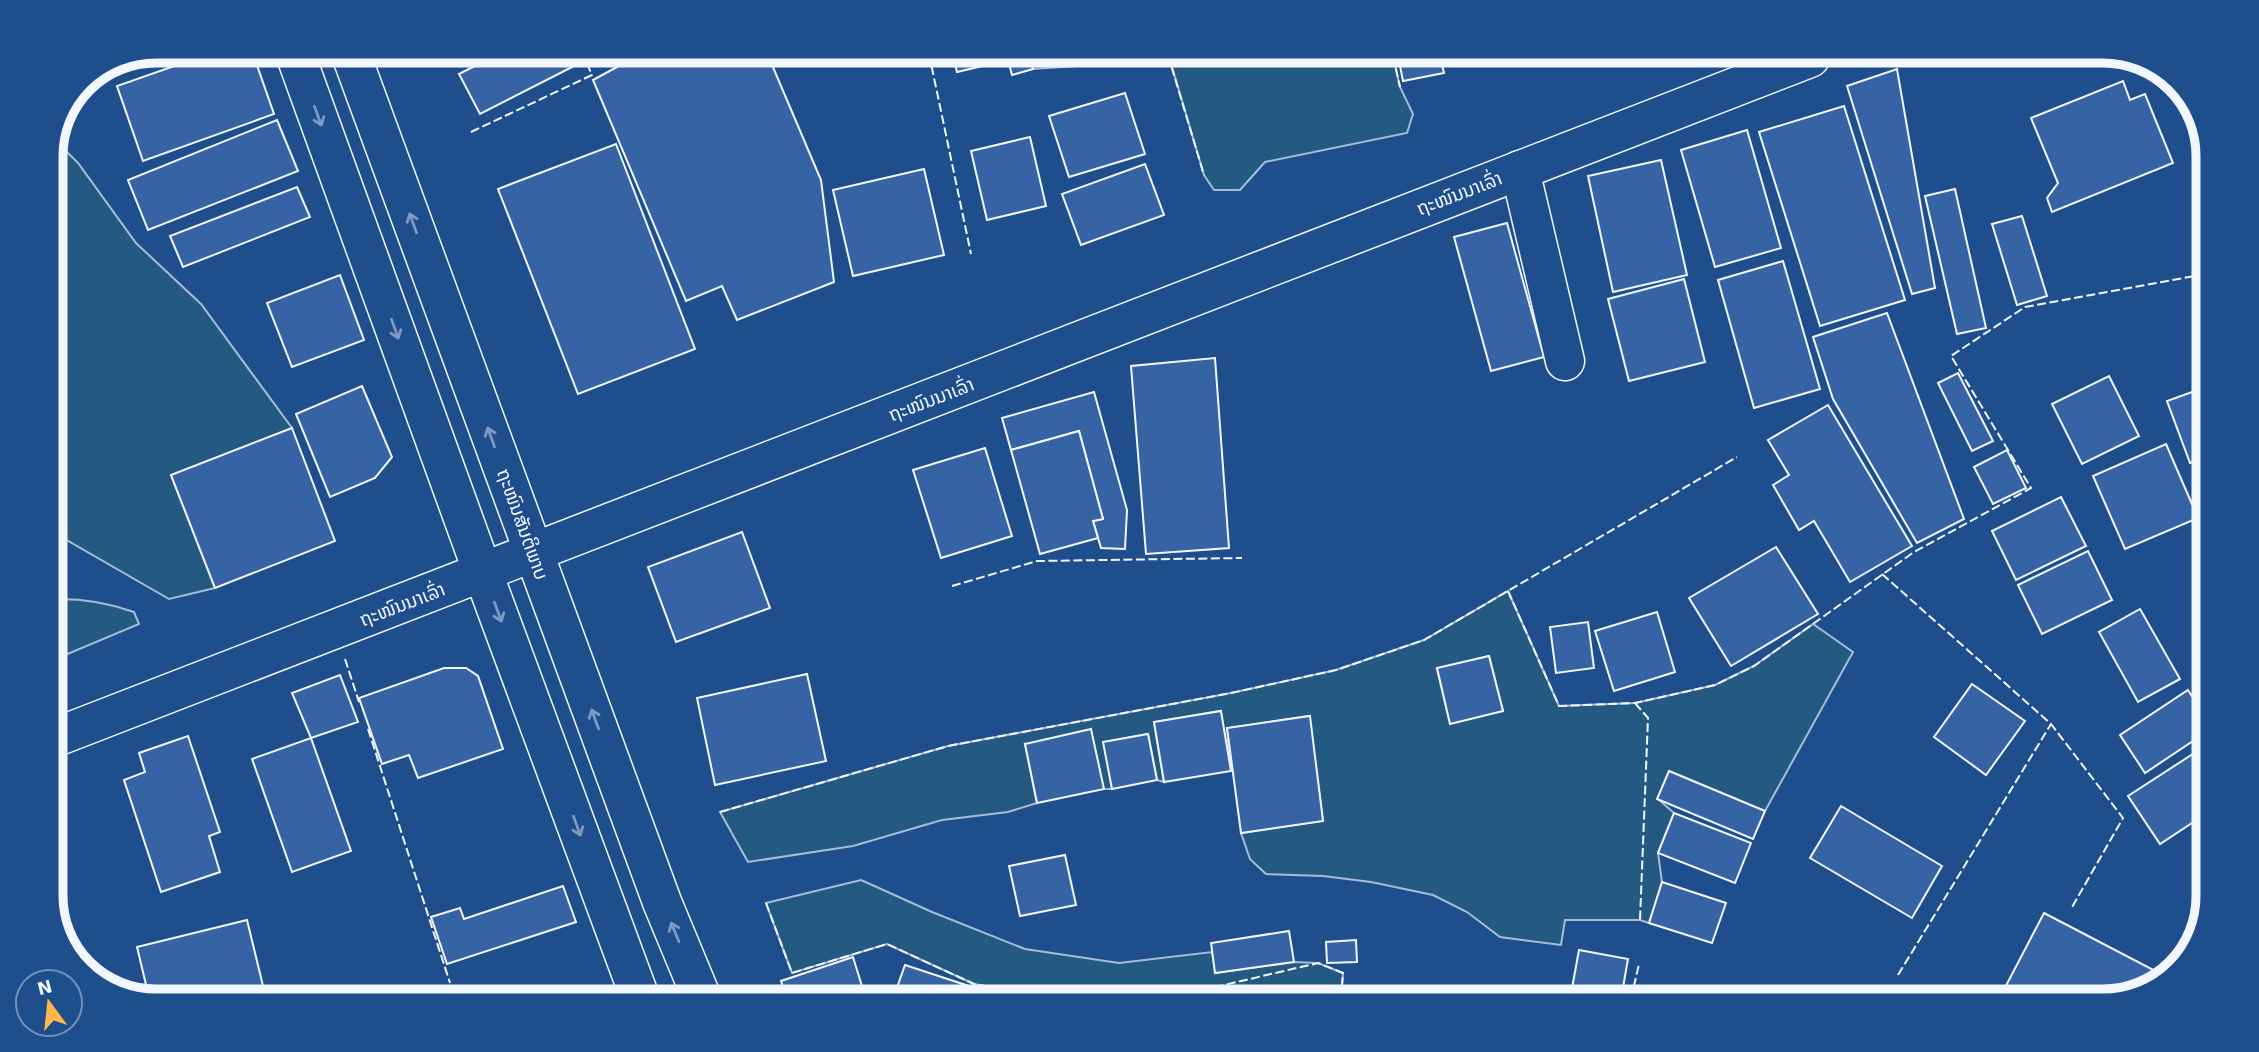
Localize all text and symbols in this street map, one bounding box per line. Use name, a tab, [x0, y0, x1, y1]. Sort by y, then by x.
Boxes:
one-way arrow	[312, 104, 325, 126]
street label: ຖະໜົນນາເລົ່າ	[1412, 165, 1505, 220]
one-way arrow	[406, 213, 418, 235]
one-way arrow	[390, 318, 402, 340]
street label: ຖະໜົນນາເລົ່າ	[884, 371, 977, 426]
one-way arrow	[484, 426, 496, 448]
street label: ຖະໜົນສັນຕິພາບ	[492, 465, 553, 583]
street label: ຖະໜົນນາເລົ່າ	[355, 576, 448, 631]
one-way arrow	[492, 601, 505, 623]
one-way arrow	[588, 709, 600, 731]
one-way arrow	[571, 814, 584, 836]
one-way arrow	[668, 922, 681, 944]
north arrow	[14, 968, 84, 1038]
text: N	[35, 974, 55, 1000]

